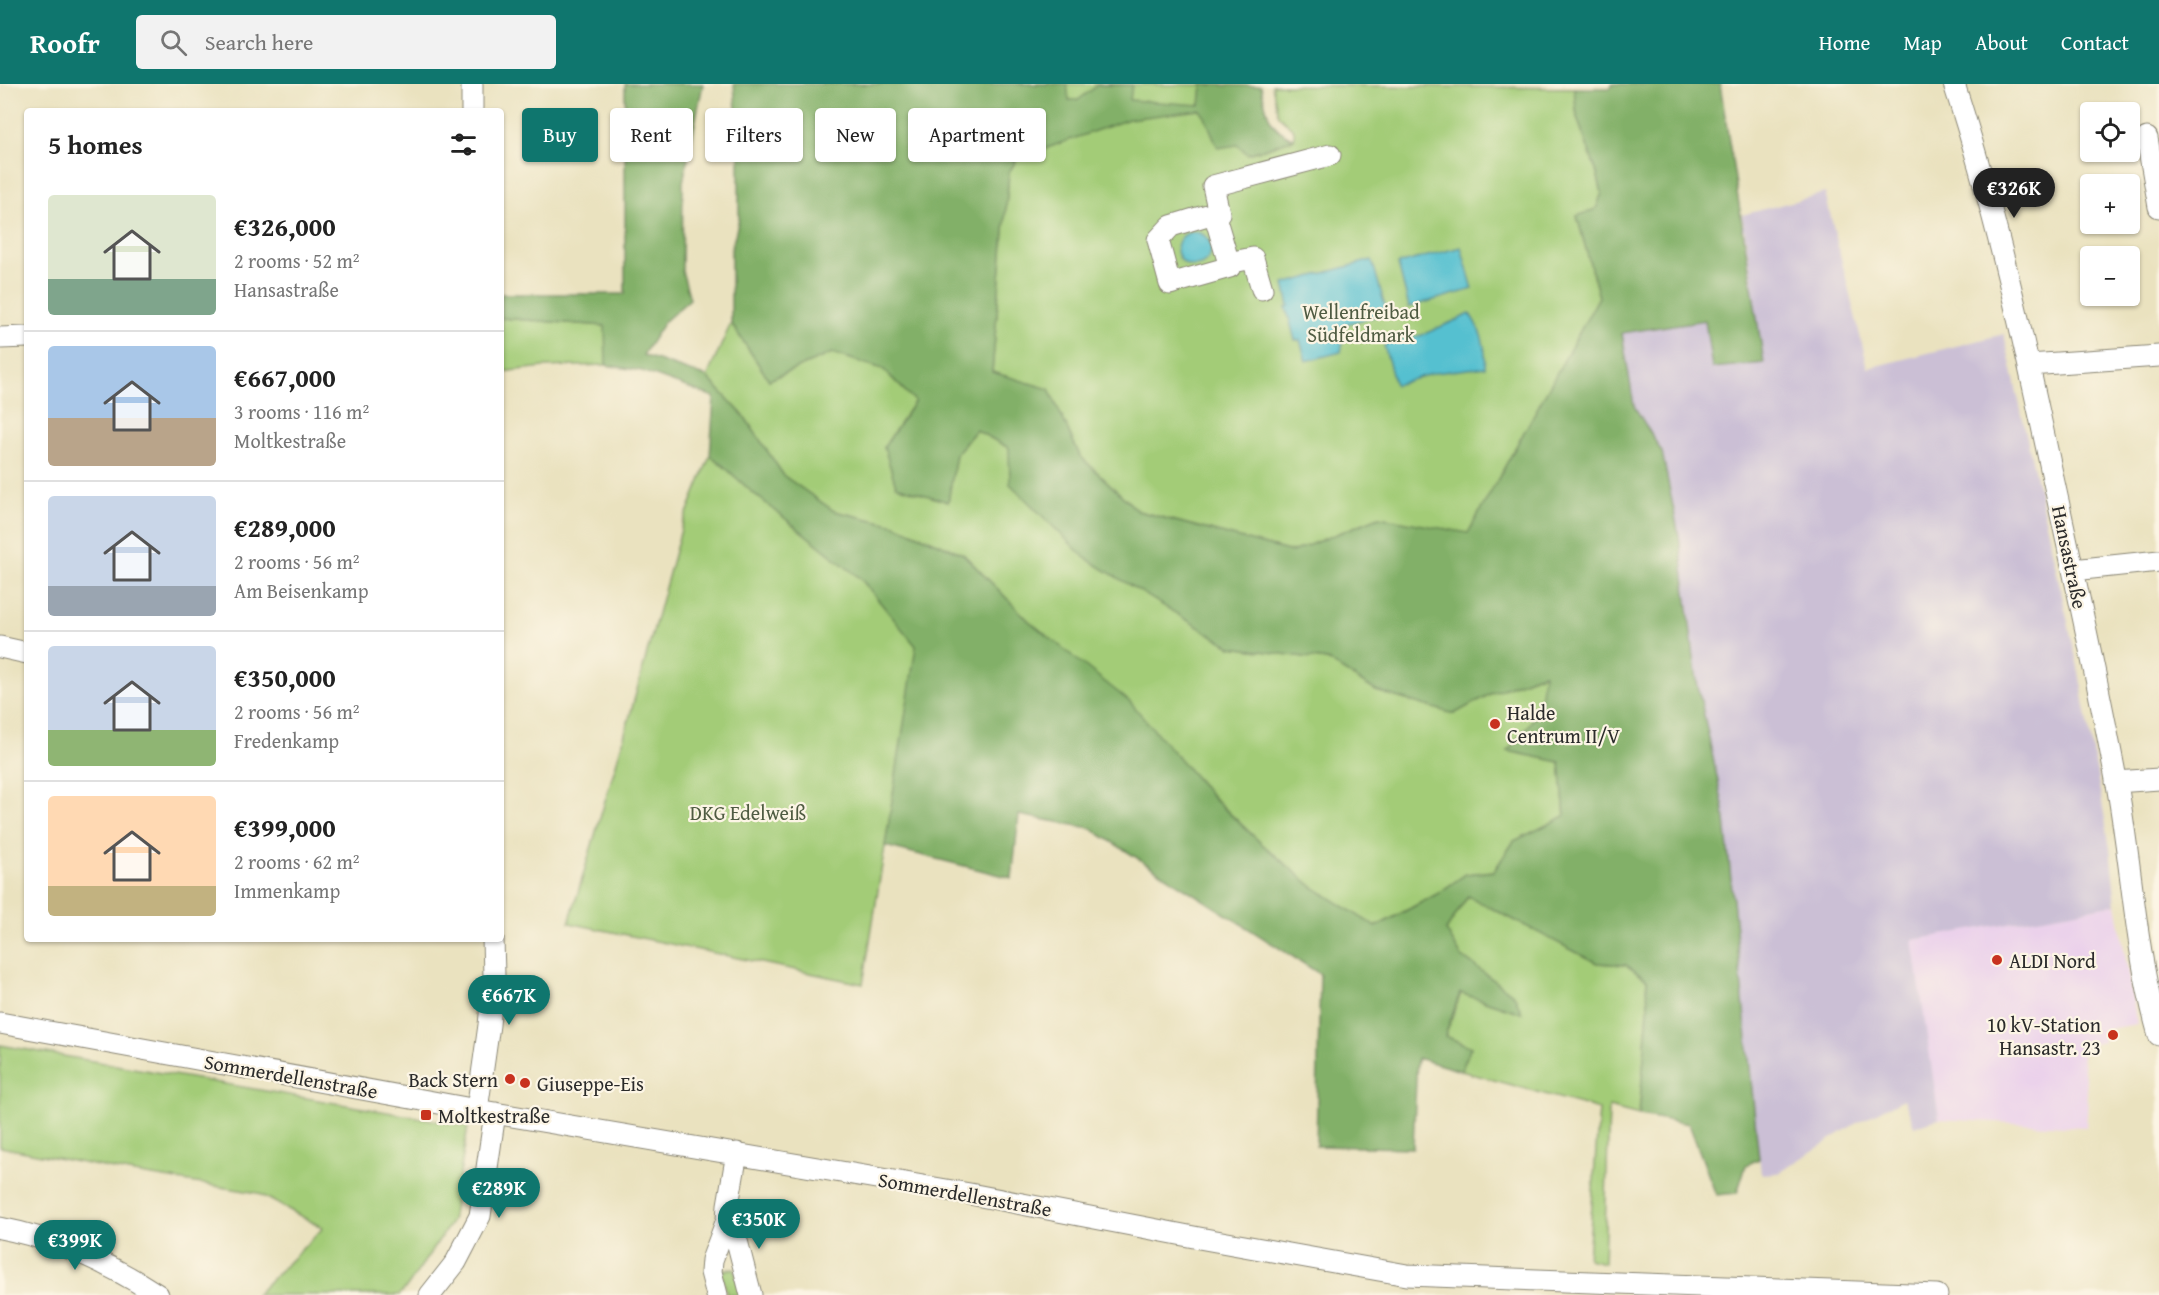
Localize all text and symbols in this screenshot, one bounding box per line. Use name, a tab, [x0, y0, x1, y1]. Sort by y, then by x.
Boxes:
search box	[136, 15, 556, 69]
text: Roofr	[30, 22, 100, 63]
icon: search	[157, 26, 190, 59]
text: Search here	[205, 26, 313, 58]
text: Home	[1819, 27, 1870, 58]
text: Map	[1903, 27, 1942, 58]
text: About	[1975, 27, 2028, 58]
text: Contact	[2061, 27, 2129, 58]
map controls	[2080, 102, 2140, 306]
button: locate	[2080, 102, 2140, 162]
chip: Buy	[522, 108, 598, 162]
chip: Rent	[610, 108, 693, 162]
chip: Filters	[705, 108, 803, 162]
chip: New	[815, 108, 896, 162]
chip: Apartment	[908, 108, 1046, 162]
text: 5 homes	[48, 125, 143, 164]
icon: filters	[447, 128, 480, 161]
pin: €326K	[1972, 168, 2056, 219]
text: €326K	[1987, 173, 2041, 202]
button: +	[2080, 174, 2140, 234]
text: €326,000	[234, 207, 336, 246]
icon: home	[96, 219, 168, 291]
text: 2 rooms · 52 m²	[234, 246, 360, 275]
button: −	[2080, 246, 2140, 306]
text: Hansastraße	[234, 275, 339, 304]
park label: Wellenfreibad Südfeldmark	[1302, 297, 1420, 349]
text: €667,000	[234, 358, 336, 397]
icon: home	[96, 370, 168, 442]
text: 3 rooms · 116 m²	[234, 397, 369, 426]
text: Moltkestraße	[234, 426, 346, 455]
street label: Hansastraße	[2045, 503, 2095, 611]
text: €289,000	[234, 508, 336, 547]
icon: home	[96, 520, 168, 592]
text: 2 rooms · 56 m²	[234, 547, 360, 576]
text: Am Beisenkamp	[234, 576, 369, 605]
text: €350,000	[234, 658, 336, 697]
icon: home	[96, 670, 168, 742]
text: 2 rooms · 56 m²	[234, 697, 360, 726]
place label: Halde Centrum II/V	[1507, 698, 1620, 750]
marker: Halde Centrum II/V	[1488, 717, 1502, 731]
text: Fredenkamp	[234, 726, 339, 755]
park label: DKG Edelweiß	[690, 798, 806, 827]
text: €399,000	[234, 808, 336, 847]
icon: home	[96, 820, 168, 892]
text: 2 rooms · 62 m²	[234, 847, 360, 876]
text: Immenkamp	[234, 876, 340, 905]
place label: ALDI Nord	[2009, 946, 2096, 975]
marker: ALDI Nord	[1990, 953, 2004, 967]
pin: €667K	[467, 975, 551, 1026]
text: €667K	[482, 980, 536, 1009]
place label: 10 kV-Station Hansastr. 23	[1987, 1010, 2101, 1062]
marker: 10 kV-Station Hansastr. 23	[2106, 1028, 2120, 1042]
street label: Sommerdellenstraße	[202, 1046, 380, 1106]
place label: Back Stern	[408, 1065, 498, 1094]
place label: Giuseppe-Eis	[537, 1069, 644, 1098]
marker: Back Stern	[503, 1072, 517, 1086]
marker: Giuseppe-Eis	[518, 1076, 532, 1090]
place label: Moltkestraße	[438, 1101, 550, 1130]
marker: Moltkestraße	[419, 1108, 433, 1122]
street label: Sommerdellenstraße	[876, 1164, 1054, 1224]
pin: €289K	[457, 1168, 541, 1219]
text: €289K	[472, 1173, 526, 1202]
pin: €350K	[717, 1199, 801, 1250]
text: €350K	[732, 1204, 786, 1233]
pin: €399K	[33, 1220, 117, 1271]
text: €399K	[48, 1225, 102, 1254]

